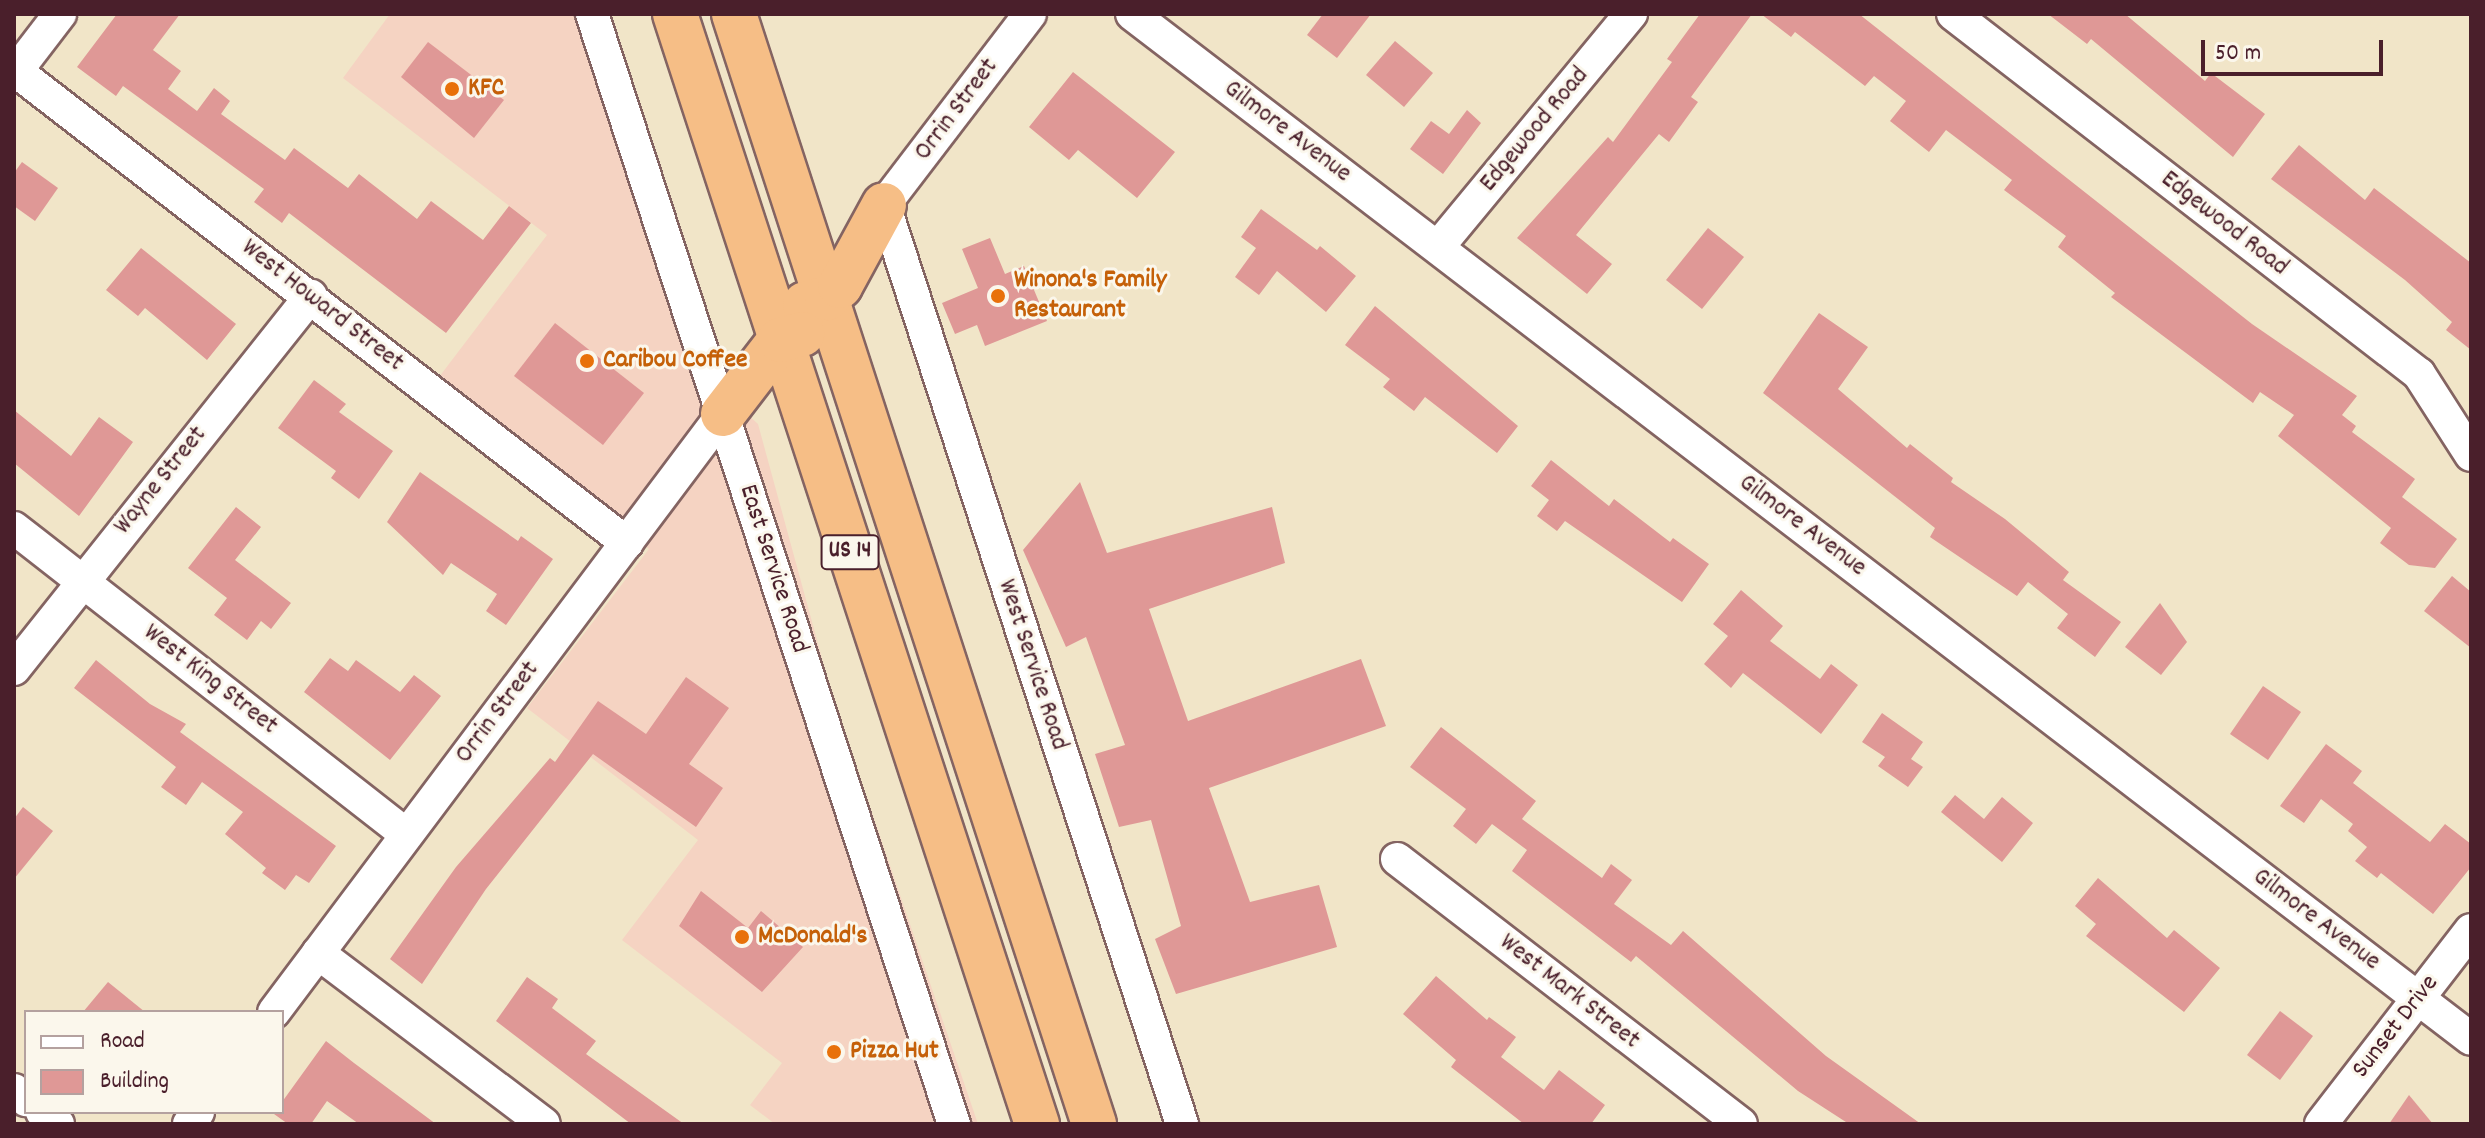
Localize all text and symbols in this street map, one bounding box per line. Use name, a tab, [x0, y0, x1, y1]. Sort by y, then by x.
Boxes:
scale bar	[2205, 24, 2387, 74]
text: 50 m	[2215, 37, 2261, 71]
street label: Orrin Street	[908, 53, 1006, 167]
street label: Edgewood Road	[1474, 61, 1596, 199]
place label: KFC	[468, 73, 504, 105]
street label: Gilmore Avenue	[1217, 74, 1357, 190]
marker: KFC	[443, 80, 461, 98]
street label: Edgewood Road	[2154, 164, 2294, 284]
street label: West Howard Street	[235, 233, 409, 379]
place label: Winona's Family Restaurant	[1014, 265, 1167, 326]
marker: Winona's Family Restaurant	[989, 287, 1007, 305]
place label: Caribou Coffee	[603, 345, 747, 377]
marker: Caribou Coffee	[578, 352, 596, 370]
street label: Wayne Street	[108, 421, 214, 541]
street label: Gilmore Avenue	[1732, 468, 1872, 584]
street label: East Service Road	[731, 481, 815, 657]
road number: US 14	[820, 532, 880, 572]
street label: West Service Road	[990, 576, 1074, 754]
street label: West King Street	[137, 618, 283, 742]
street label: Orrin Street	[449, 656, 547, 770]
street label: Gilmore Avenue	[2246, 862, 2386, 978]
place label: McDonald's	[758, 921, 867, 953]
street label: West Mark Street	[1493, 927, 1645, 1057]
marker: McDonald's	[733, 928, 751, 946]
street label: Sunset Drive	[2346, 969, 2446, 1085]
legend	[24, 1010, 284, 1114]
text: Road	[100, 1025, 145, 1059]
place label: Pizza Hut	[850, 1036, 939, 1068]
marker: Pizza Hut	[825, 1043, 843, 1061]
text: Building	[100, 1065, 169, 1099]

